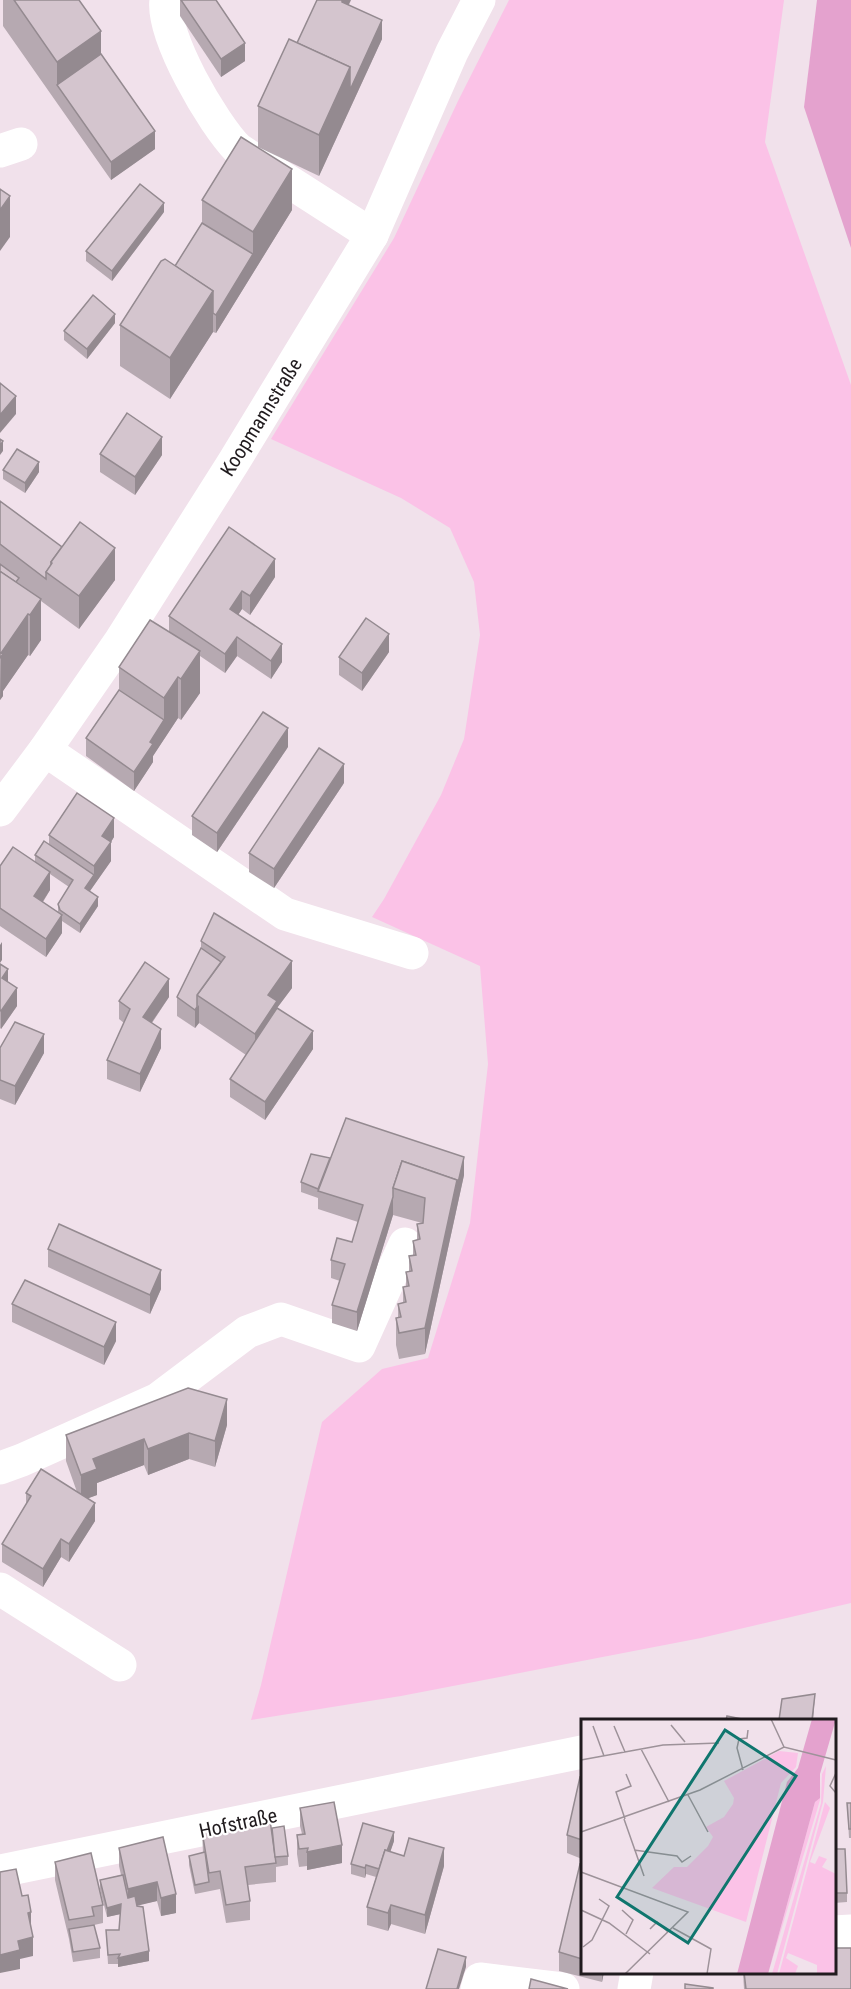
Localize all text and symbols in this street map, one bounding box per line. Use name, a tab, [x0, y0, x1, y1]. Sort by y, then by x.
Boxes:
street label: Koopmannstraße	[215, 354, 307, 480]
inset map	[581, 1719, 836, 1974]
street label: Hofstraße	[197, 1803, 279, 1843]

